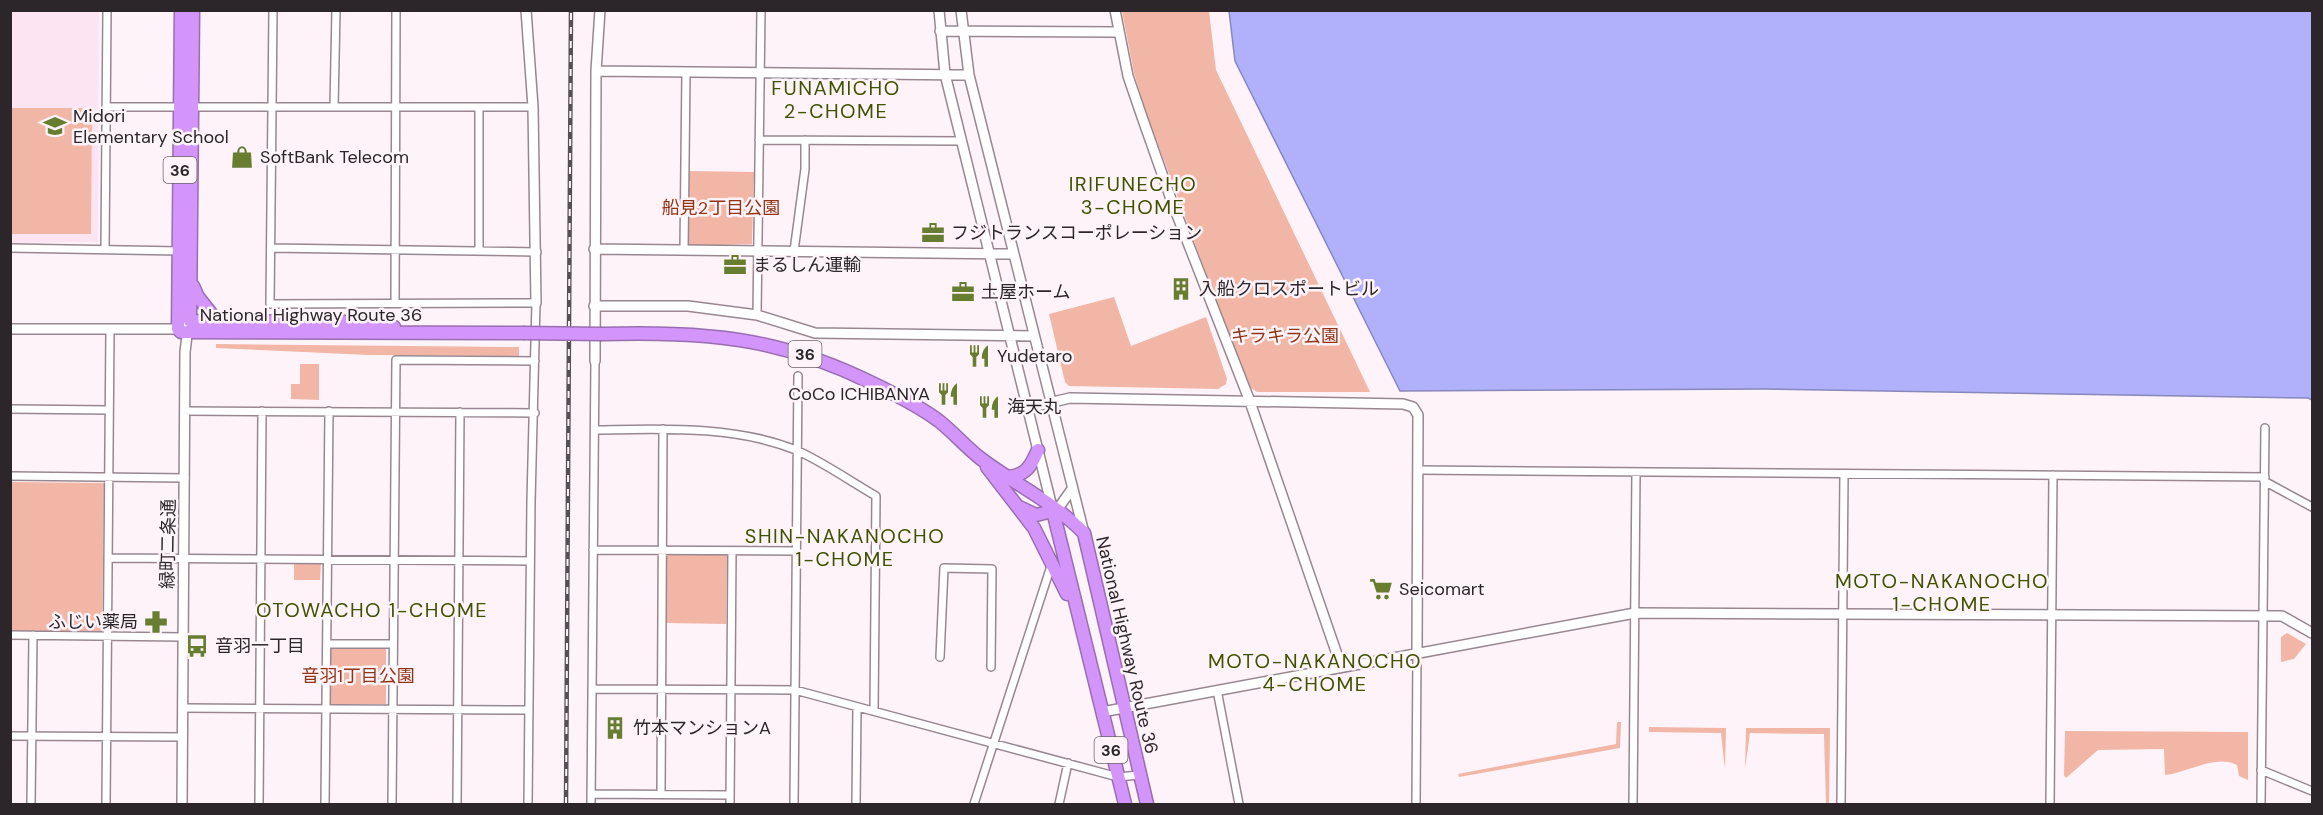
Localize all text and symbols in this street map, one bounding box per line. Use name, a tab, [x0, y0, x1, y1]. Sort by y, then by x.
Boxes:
district label: FUNAMICHO 2-CHOME	[771, 75, 901, 124]
place label: Midori Elementary School	[73, 104, 229, 149]
school or university icon: Midori Elementary School	[42, 113, 68, 139]
shop icon: SoftBank Telecom	[229, 144, 255, 170]
place label: SoftBank Telecom	[260, 145, 409, 169]
road number: 36	[164, 157, 196, 183]
district label: IRIFUNECHO 3-CHOME	[1069, 171, 1197, 220]
park label: 船見2丁目公園	[662, 196, 780, 220]
office icon: フジトランスコーポレーション	[920, 220, 946, 246]
place label: フジトランスコーポレーション	[951, 221, 1202, 245]
office icon: まるしん運輸	[722, 252, 748, 278]
place label: まるしん運輸	[753, 253, 861, 277]
building icon: 入船クロスポートビル	[1168, 276, 1194, 302]
place label: 入船クロスポートビル	[1199, 277, 1379, 301]
office icon: 土屋ホーム	[950, 279, 976, 305]
place label: 土屋ホーム	[981, 280, 1070, 304]
street label: National Highway Route 36	[200, 303, 422, 327]
park label: キラキラ公園	[1231, 324, 1339, 348]
road number: 36	[788, 341, 822, 367]
restaurant icon: Yudetaro	[966, 343, 992, 369]
place label: Yudetaro	[997, 344, 1072, 368]
restaurant icon: CoCo ICHIBANYA	[935, 381, 961, 407]
place label: CoCo ICHIBANYA	[788, 382, 930, 406]
restaurant icon: 海天丸	[976, 394, 1002, 420]
place label: 海天丸	[1007, 395, 1061, 419]
street label: 緑町二条通	[155, 499, 181, 589]
district label: SHIN-NAKANOCHO 1-CHOME	[745, 523, 945, 572]
street label: National Highway Route 36	[1091, 534, 1163, 756]
district label: MOTO-NAKANOCHO 1-CHOME	[1835, 568, 2049, 617]
supermarket icon: Seicomart	[1368, 576, 1394, 602]
place label: Seicomart	[1399, 577, 1485, 601]
district label: OTOWACHO 1-CHOME	[256, 597, 488, 623]
pharmacy icon: ふじい薬局	[143, 609, 169, 635]
place label: ふじい薬局	[48, 610, 138, 634]
bus stop icon: 音羽一丁目	[184, 633, 210, 659]
place label: 音羽一丁目	[215, 634, 305, 658]
district label: MOTO-NAKANOCHO 4-CHOME	[1208, 648, 1422, 697]
park label: 音羽1丁目公園	[301, 664, 415, 688]
building icon: 竹本マンションA	[602, 715, 628, 741]
place label: 竹本マンションA	[633, 716, 771, 740]
road number: 36	[1094, 737, 1128, 763]

